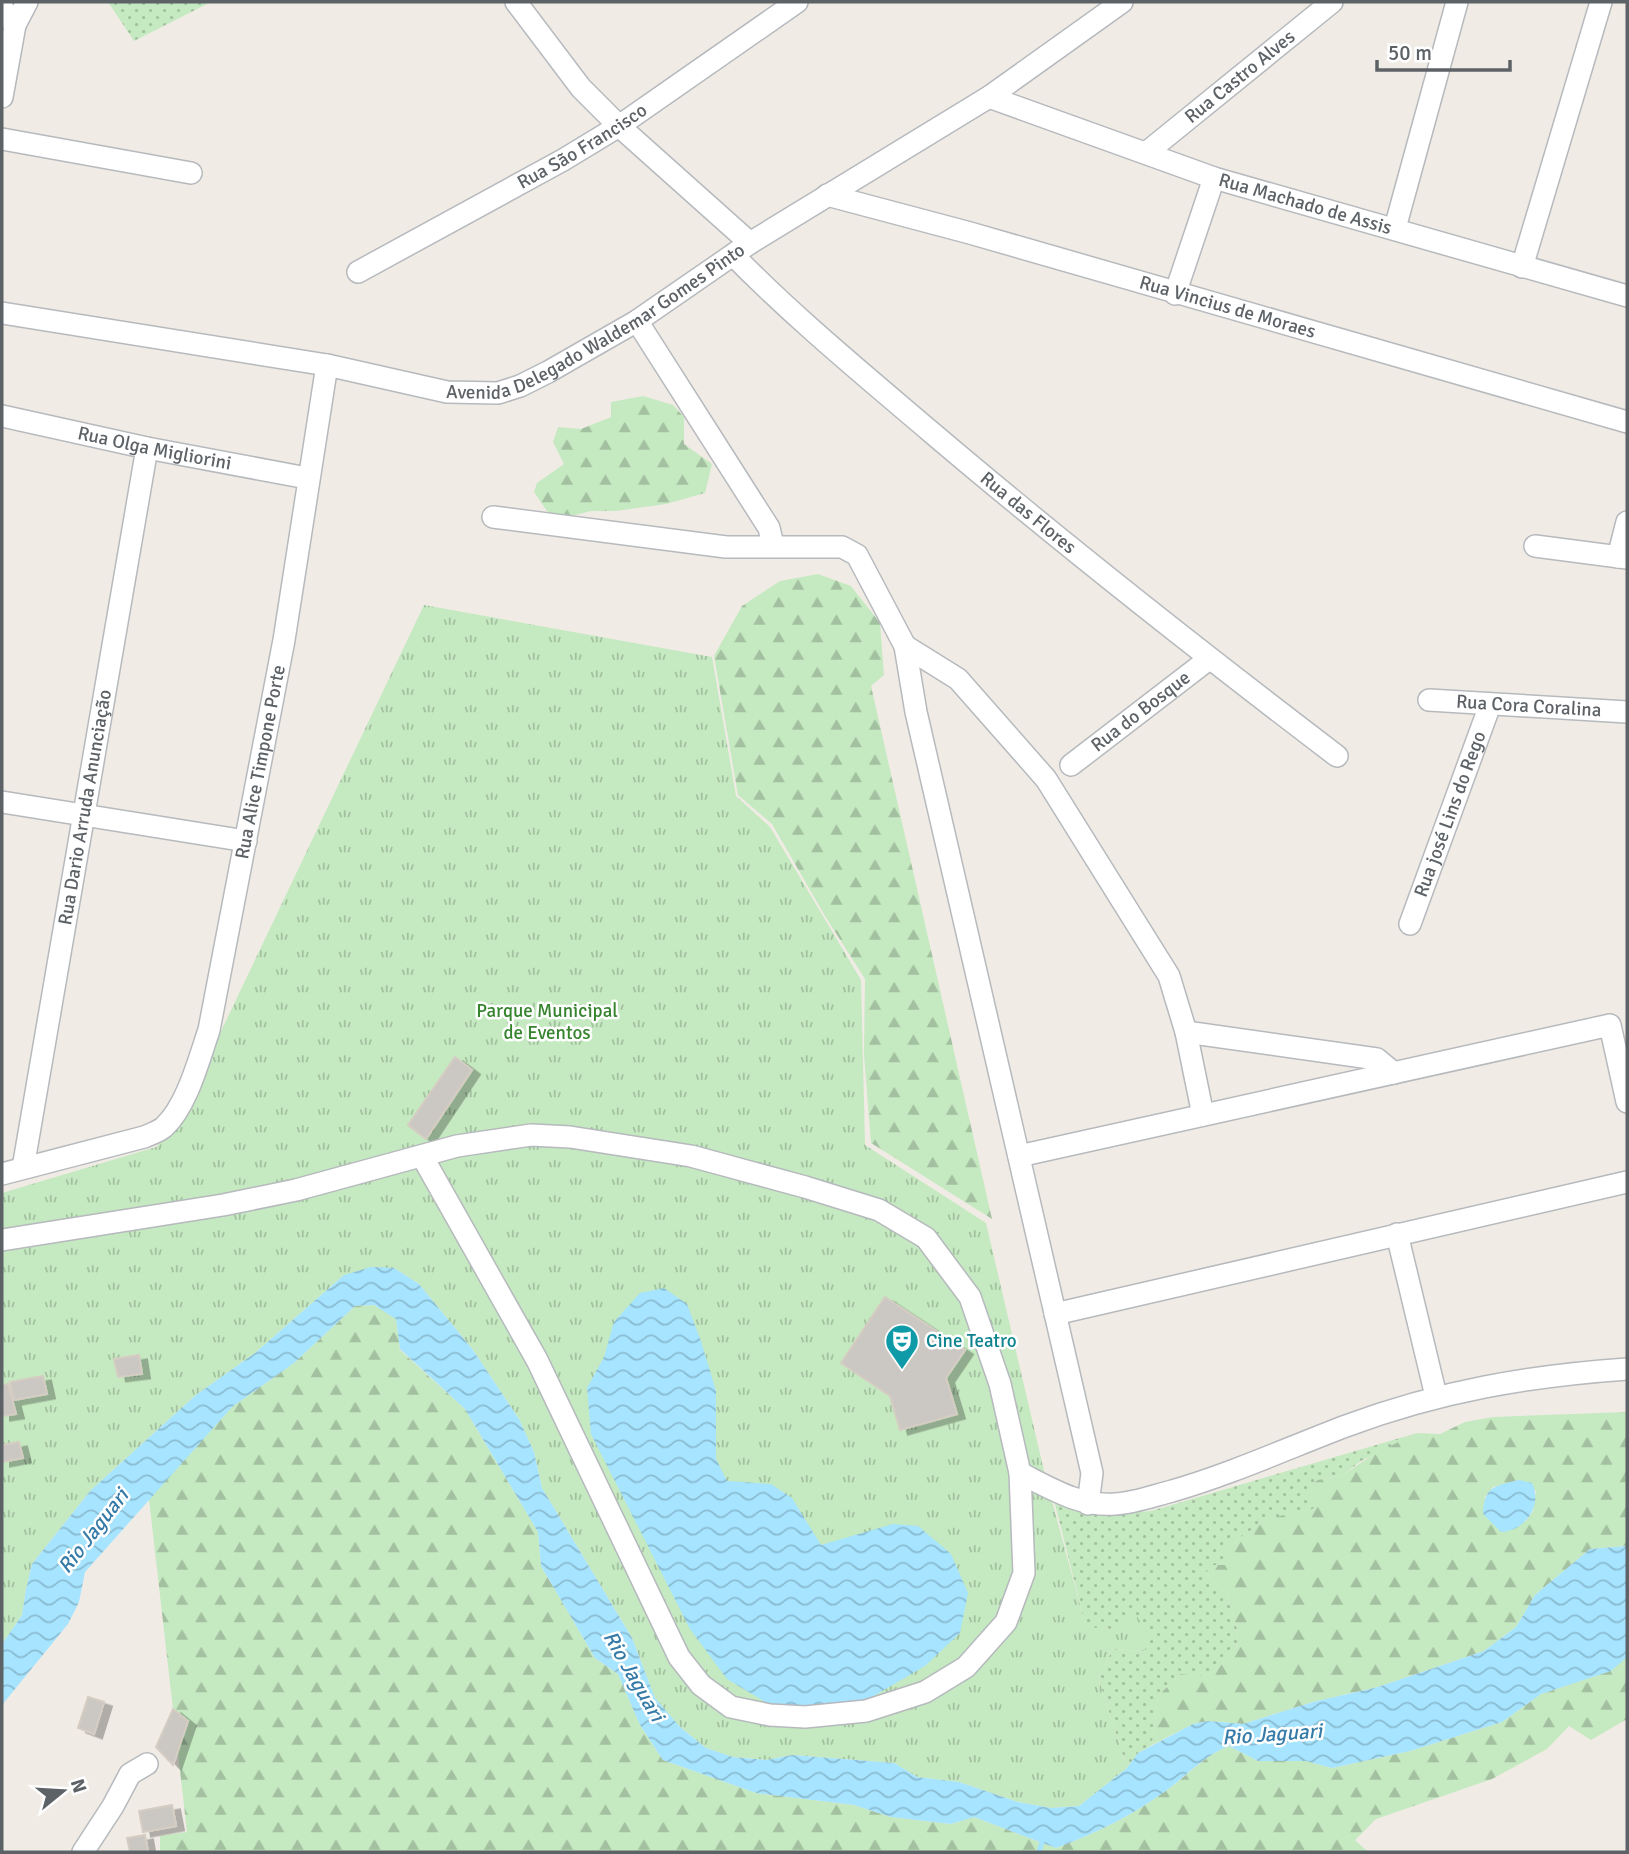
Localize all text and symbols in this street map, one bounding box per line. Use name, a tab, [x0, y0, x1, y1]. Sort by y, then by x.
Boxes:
street label: Rua Castro Alves	[1180, 25, 1300, 129]
scale bar	[1377, 28, 1510, 72]
text: 50 m	[1388, 40, 1432, 66]
street label: Rua São Francisco	[513, 98, 652, 195]
street label: Rua Machado de Assis	[1216, 168, 1394, 240]
street label: Avenida Delegado Waldemar Gomes Pinto	[446, 238, 750, 405]
street label: Rua Vincius de Moraes	[1137, 270, 1318, 344]
street label: Rua Olga Migliorini	[75, 421, 233, 476]
street label: Rua das Flores	[975, 466, 1081, 559]
street label: Rua Alice Timpone Porte	[230, 663, 291, 861]
street label: Rua do Bosque	[1086, 666, 1195, 757]
street label: Rua Dario Arruda Anunciação	[53, 688, 117, 927]
street label: Rua Cora Coralina	[1455, 690, 1602, 722]
street label: Rua josé Lins do Rego	[1409, 728, 1491, 900]
park label: Parque Municipal de Eventos	[476, 999, 618, 1045]
theatre icon: Cine Teatro	[883, 1322, 921, 1371]
place label: Cine Teatro	[926, 1329, 1017, 1353]
water label: Rio Jaguari	[52, 1482, 136, 1579]
water label: Rio Jaguari	[598, 1626, 671, 1728]
water label: Rio Jaguari	[1221, 1717, 1325, 1750]
north arrow	[28, 1756, 98, 1826]
text: N	[65, 1776, 92, 1796]

